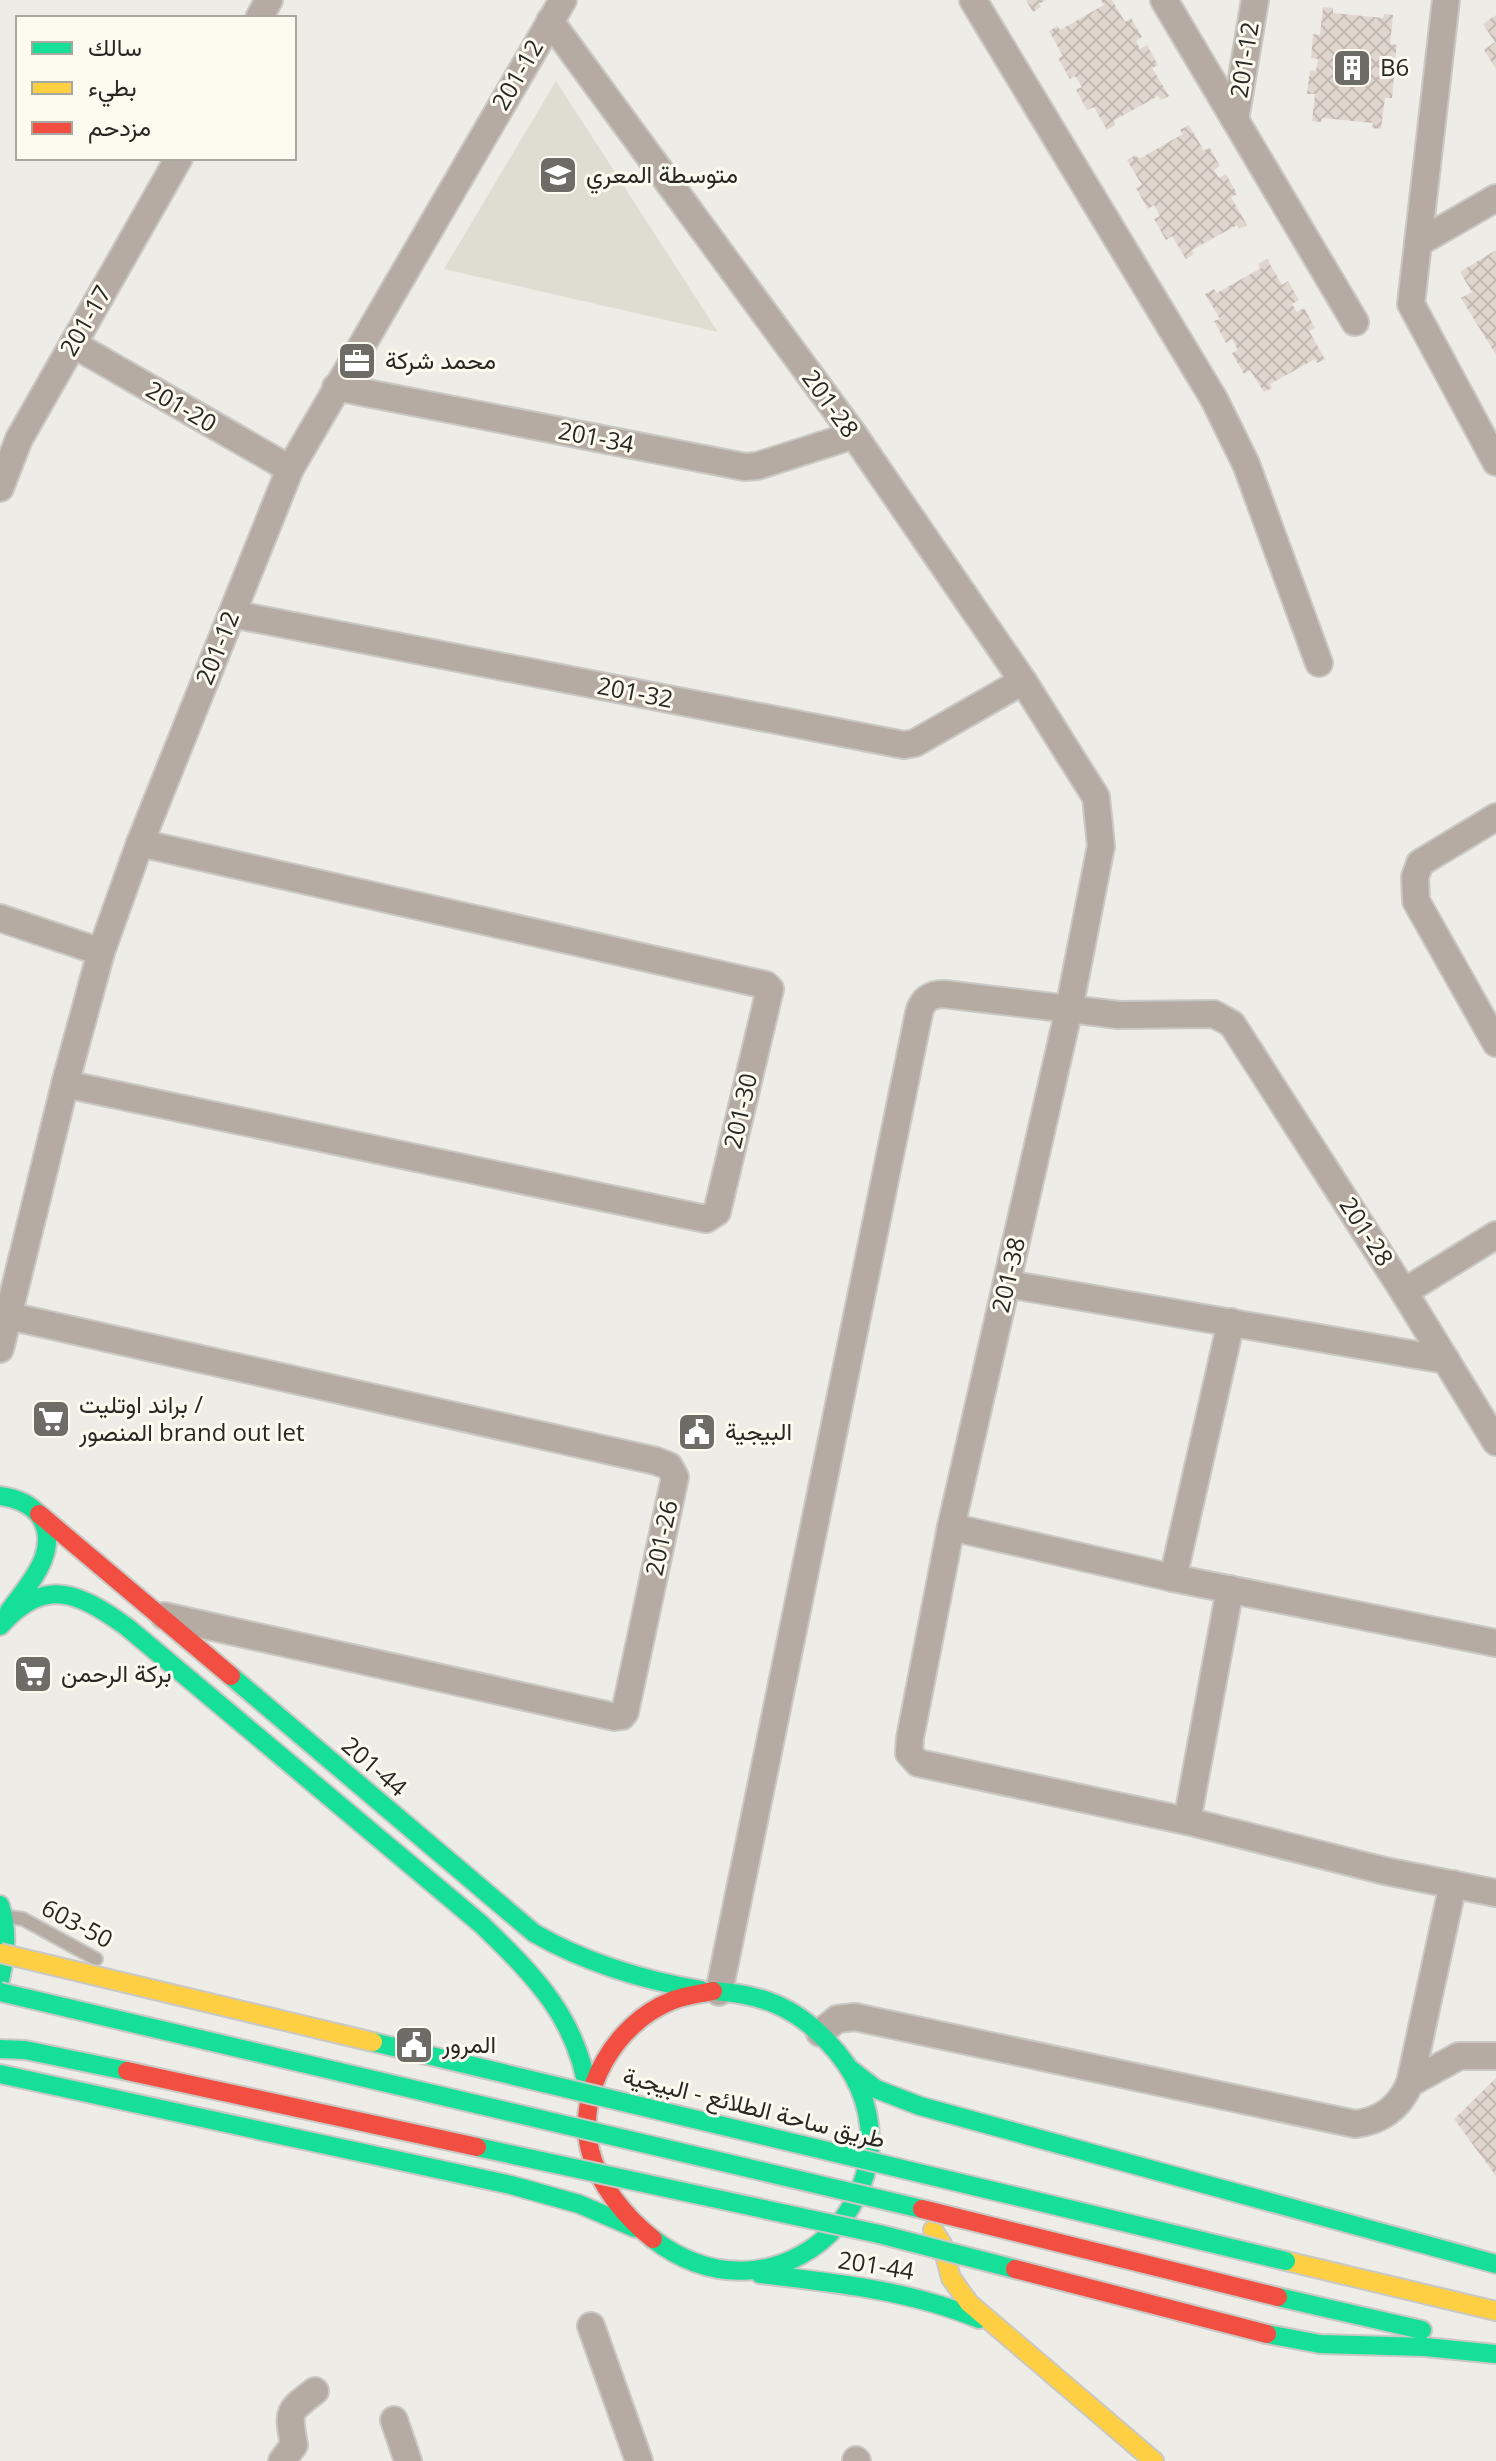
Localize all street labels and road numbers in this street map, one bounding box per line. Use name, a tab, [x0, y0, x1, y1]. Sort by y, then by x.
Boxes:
street label: 201-12	[1221, 19, 1266, 100]
street label: 201-12	[483, 33, 550, 116]
street label: 201-17	[51, 279, 118, 362]
street label: 201-28	[795, 363, 867, 444]
street label: 201-20	[140, 372, 223, 439]
street label: 201-34	[556, 413, 637, 460]
street label: 201-12	[187, 606, 246, 689]
street label: 201-32	[595, 668, 676, 715]
street label: 201-30	[715, 1070, 764, 1152]
street label: 201-28	[1333, 1190, 1402, 1272]
street label: 201-38	[983, 1234, 1032, 1316]
street label: 201-26	[636, 1497, 685, 1578]
street label: 201-44	[335, 1728, 415, 1804]
street label: 603-50	[36, 1890, 119, 1955]
street label: طريق ساحة الطلائع - البيجية	[619, 2058, 889, 2157]
street label: 201-44	[836, 2242, 917, 2287]

